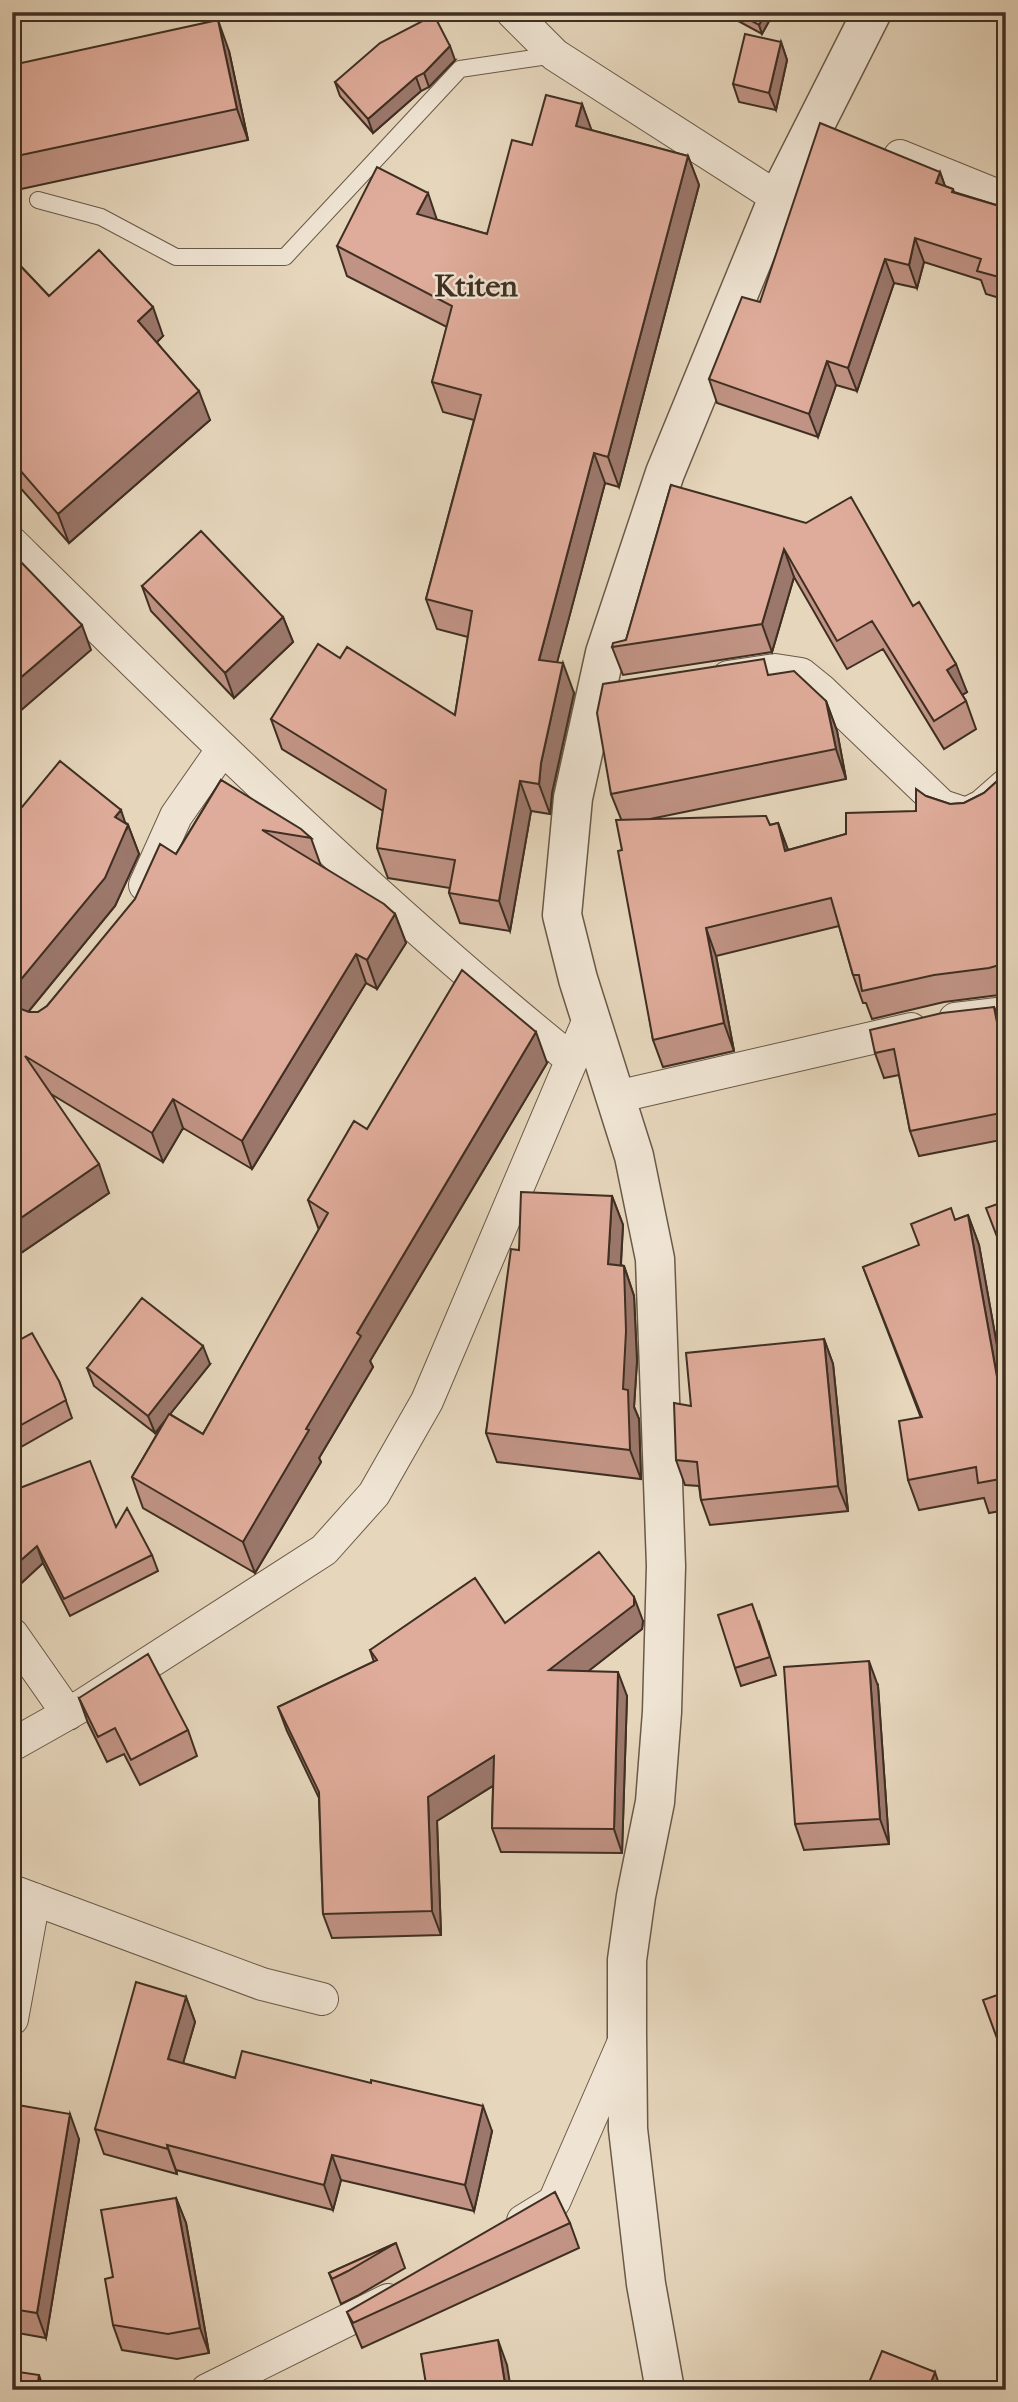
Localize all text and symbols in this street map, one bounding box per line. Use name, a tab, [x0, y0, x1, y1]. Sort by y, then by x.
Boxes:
district label: Ktiten	[434, 269, 518, 304]

